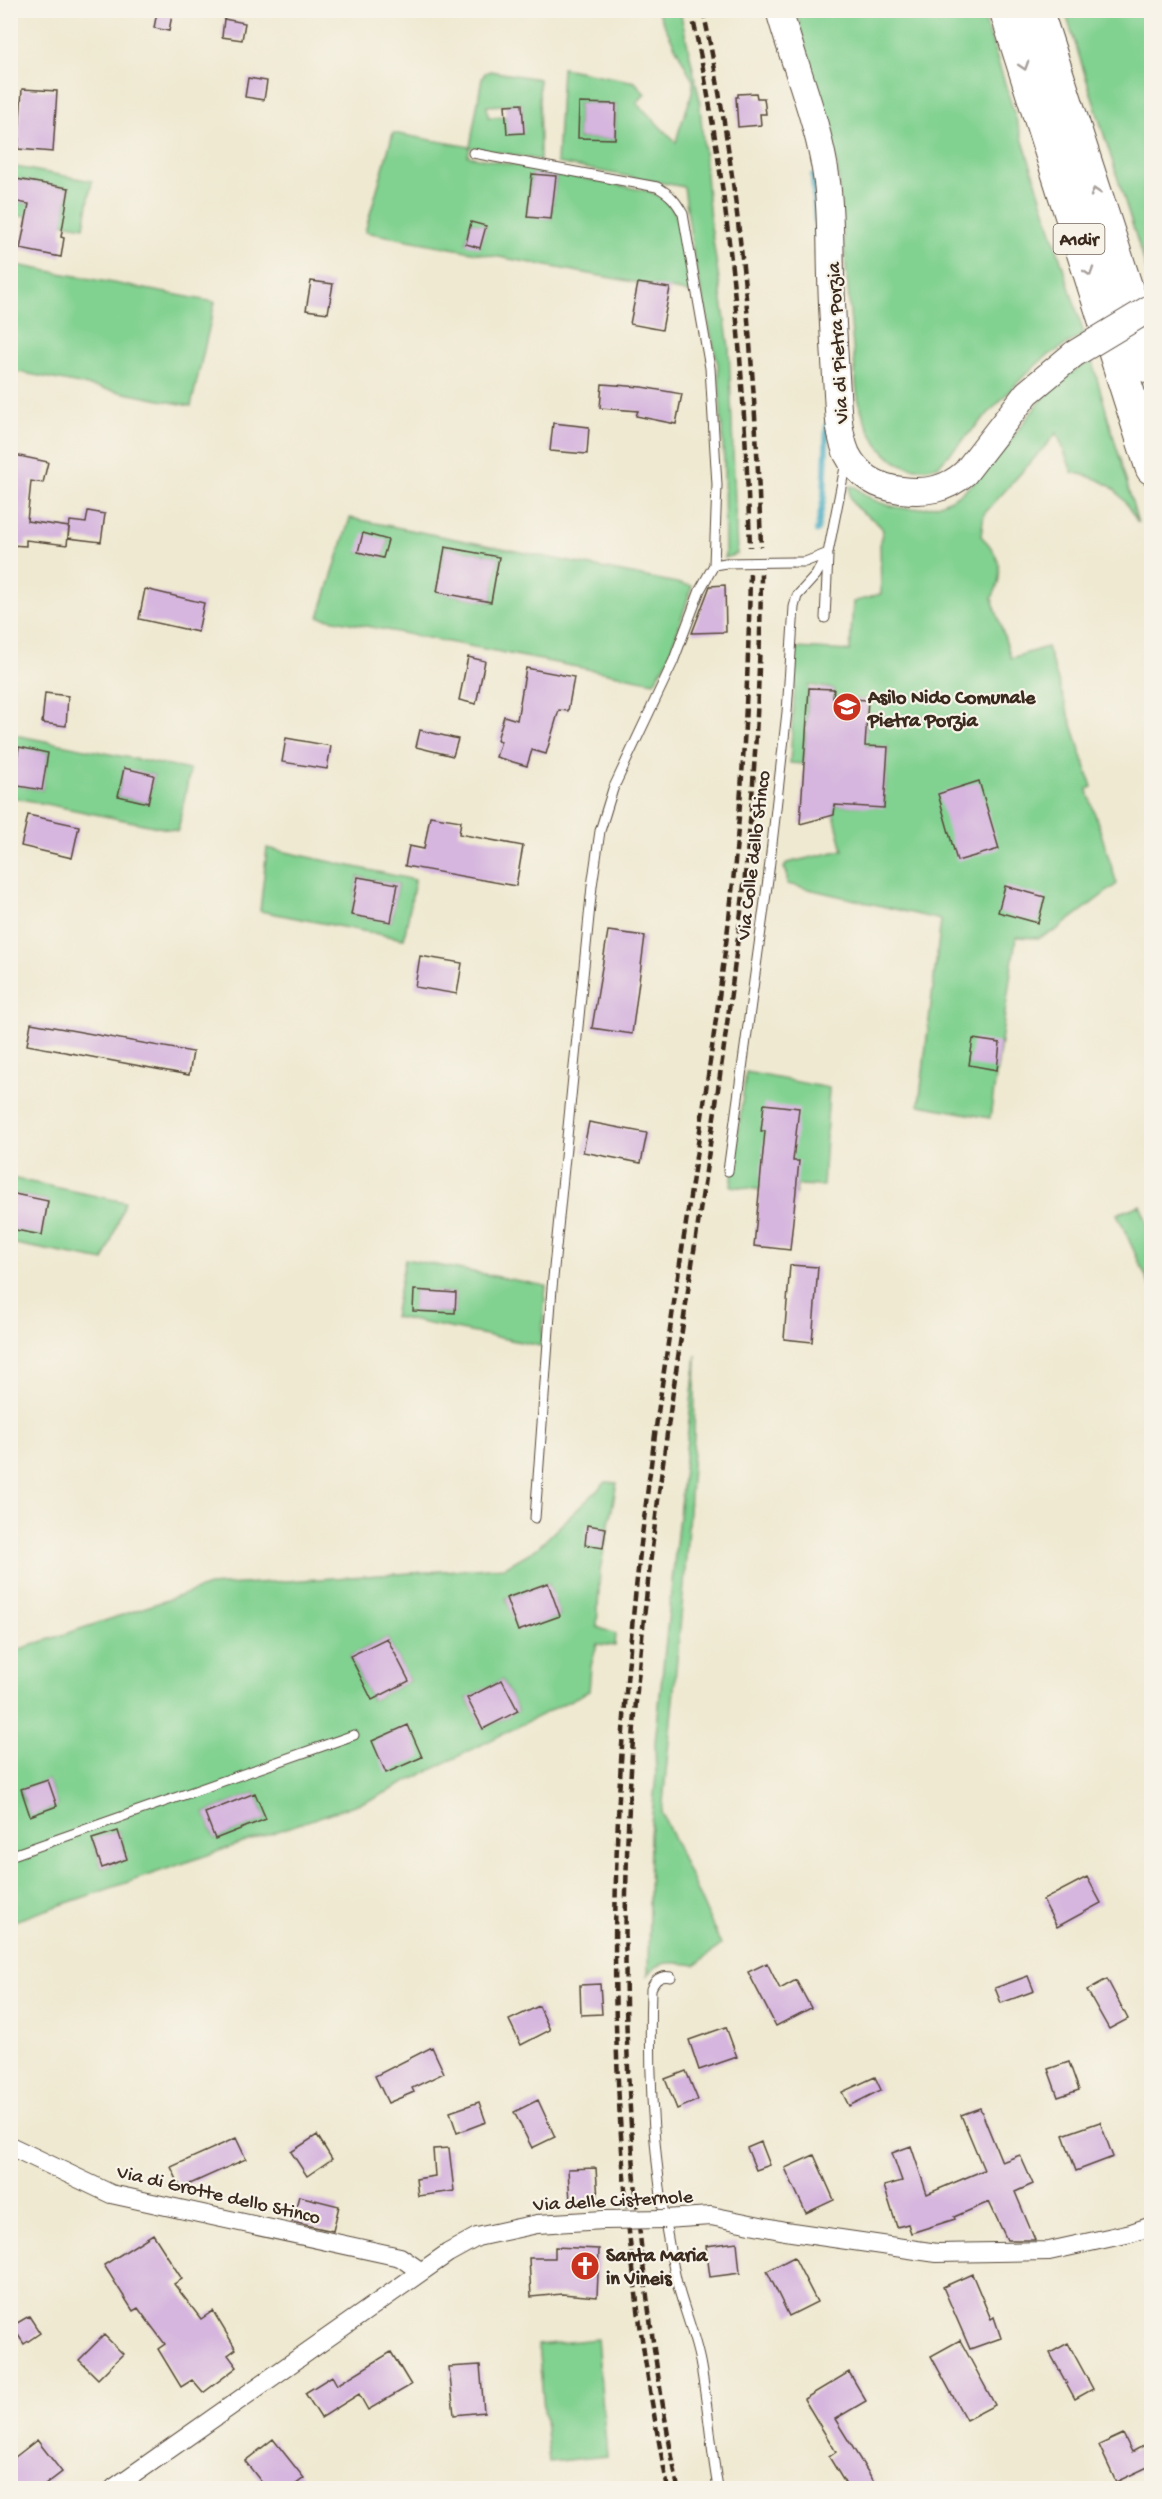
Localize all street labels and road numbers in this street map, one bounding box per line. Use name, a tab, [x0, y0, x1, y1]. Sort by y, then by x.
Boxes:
road number: A1dir	[1054, 224, 1104, 254]
street label: Via di Pietra Porzia	[824, 261, 855, 425]
street label: Via Colle dello Stinco	[734, 769, 777, 943]
street label: Via di Grotte dello Stinco	[113, 2162, 322, 2231]
street label: Via delle Cisternole	[532, 2187, 694, 2218]

